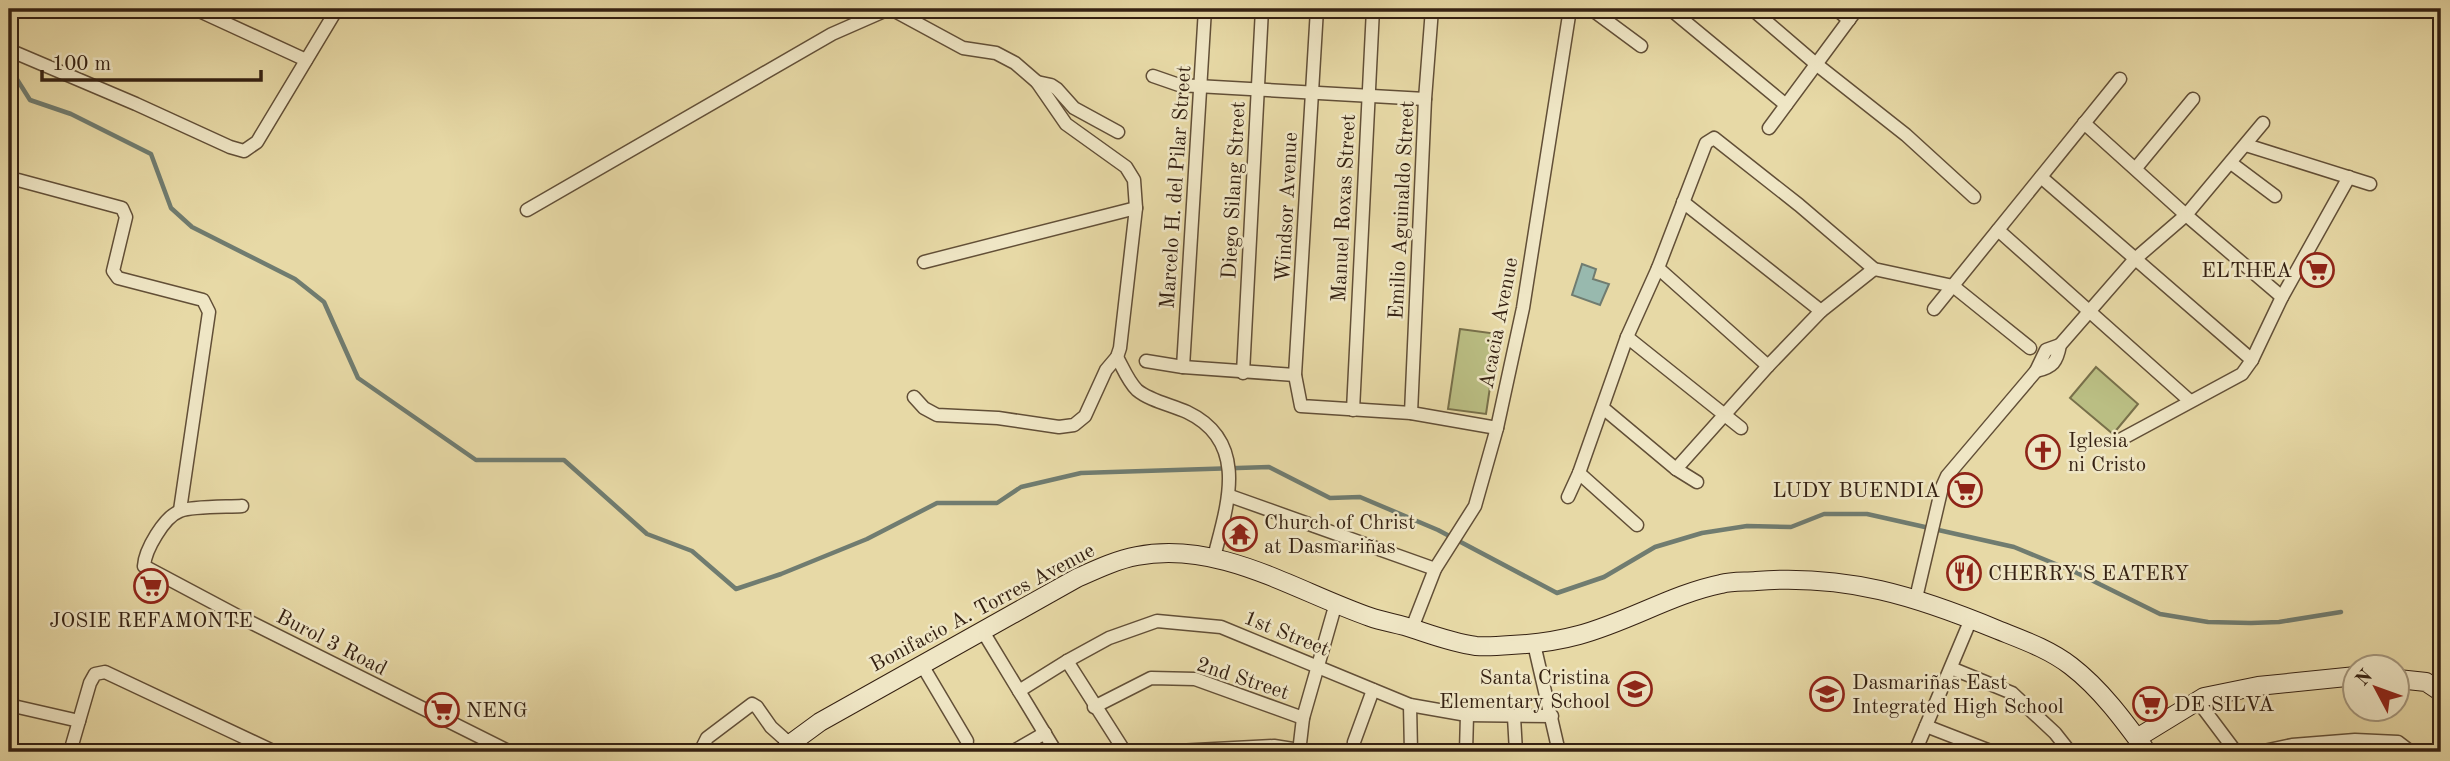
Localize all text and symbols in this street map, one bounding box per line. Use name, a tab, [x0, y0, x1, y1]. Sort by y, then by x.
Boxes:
scale bar	[42, 38, 261, 82]
text: 100 m	[52, 54, 111, 75]
street label: Marcelo H. del Pilar Street	[1158, 65, 1195, 310]
street label: Emilio Aguinaldo Street	[1386, 100, 1419, 320]
street label: Diego Silang Street	[1219, 101, 1250, 280]
street label: Manuel Roxas Street	[1329, 113, 1360, 303]
street label: Windsor Avenue	[1273, 132, 1302, 283]
supermarket icon: ELTHEA	[2298, 251, 2336, 289]
street label: Acacia Avenue	[1476, 256, 1523, 391]
place label: ELTHEA	[2201, 261, 2292, 282]
place label: Iglesia ni Cristo	[2068, 431, 2146, 476]
church icon: Iglesia ni Cristo	[2024, 433, 2062, 471]
supermarket icon: LUDY BUENDIA	[1946, 471, 1984, 509]
place label: LUDY BUENDIA	[1773, 481, 1940, 502]
place label: Church of Christ at Dasmariñas	[1264, 513, 1415, 558]
temple icon: Church of Christ at Dasmariñas	[1221, 515, 1259, 553]
street label: Bonifacio A. Torres Avenue	[867, 540, 1098, 676]
restaurant icon: CHERRY'S EATERY	[1945, 554, 1983, 592]
place label: CHERRY'S EATERY	[1988, 564, 2189, 585]
supermarket icon: JOSIE REFAMONTE	[132, 567, 170, 605]
street label: Burol 3 Road	[273, 606, 390, 680]
street label: 1st Street	[1241, 608, 1332, 661]
place label: JOSIE REFAMONTE	[49, 611, 253, 632]
north arrow	[2342, 652, 2412, 722]
street label: 2nd Street	[1194, 655, 1291, 704]
text: N	[2353, 666, 2377, 690]
place label: Santa Cristina Elementary School	[1439, 668, 1610, 713]
school or university icon: Santa Cristina Elementary School	[1616, 670, 1654, 708]
place label: Dasmariñas East Integrated High School	[1852, 673, 2064, 718]
school or university icon: Dasmariñas East Integrated High School	[1808, 675, 1846, 713]
supermarket icon: DE SILVA	[2131, 685, 2169, 723]
supermarket icon: NENG	[423, 691, 461, 729]
place label: DE SILVA	[2174, 695, 2274, 716]
place label: NENG	[466, 701, 528, 722]

